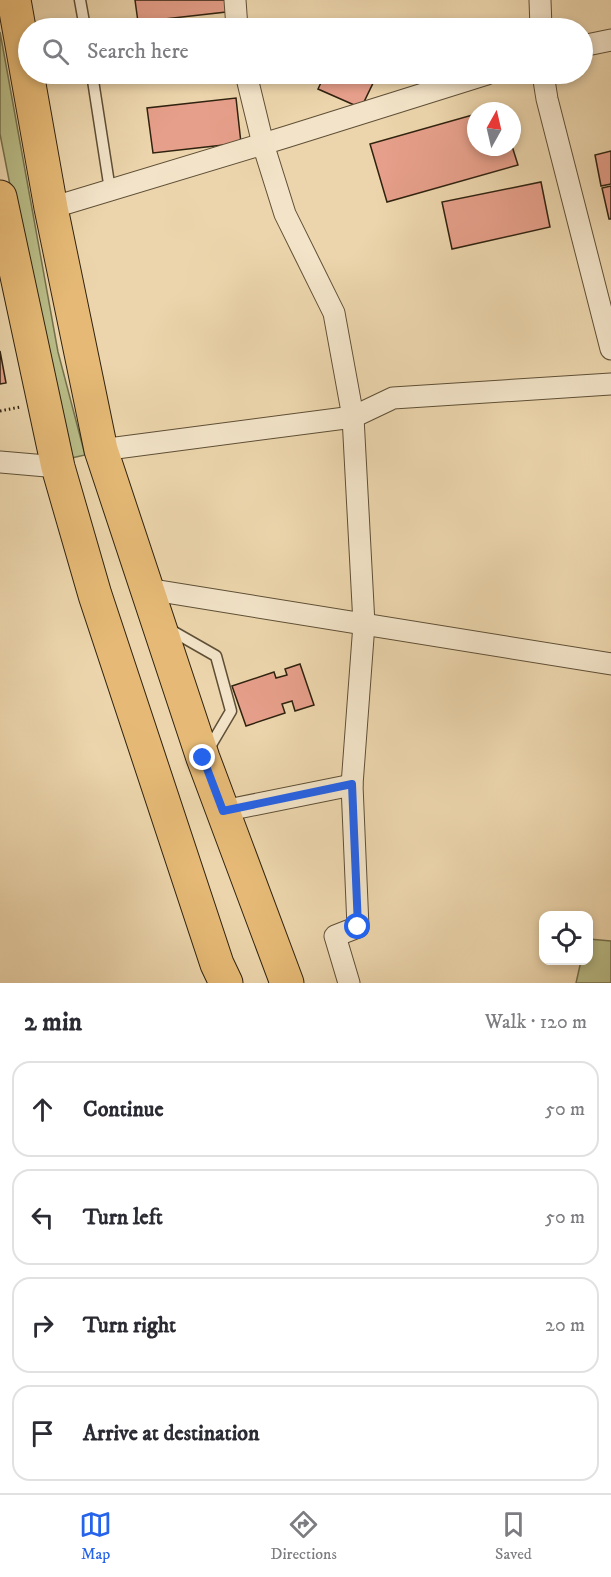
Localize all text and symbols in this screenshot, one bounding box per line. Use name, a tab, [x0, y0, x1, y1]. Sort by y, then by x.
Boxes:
search box	[18, 18, 593, 84]
icon: search	[39, 35, 72, 68]
text: Search here	[87, 38, 189, 65]
north arrow	[467, 102, 521, 156]
route end	[189, 744, 215, 770]
map controls	[539, 911, 593, 965]
button: locate	[539, 911, 593, 965]
route start	[344, 913, 370, 939]
text: 2 min	[24, 1006, 82, 1039]
text: Walk · 120 m	[485, 1010, 587, 1035]
icon: ahead	[26, 1093, 59, 1126]
text: Continue	[83, 1096, 164, 1123]
text: 50 m	[545, 1097, 585, 1122]
icon: left	[26, 1201, 59, 1234]
text: Turn left	[83, 1204, 163, 1231]
text: 50 m	[545, 1205, 585, 1230]
icon: right	[26, 1309, 59, 1342]
text: Turn right	[83, 1312, 176, 1339]
text: 20 m	[545, 1313, 585, 1338]
icon: arrive	[26, 1417, 59, 1450]
text: Arrive at destination	[83, 1420, 260, 1447]
tab: Map	[79, 1508, 112, 1564]
tab: Directions	[270, 1508, 337, 1564]
tab: Saved	[495, 1508, 532, 1564]

